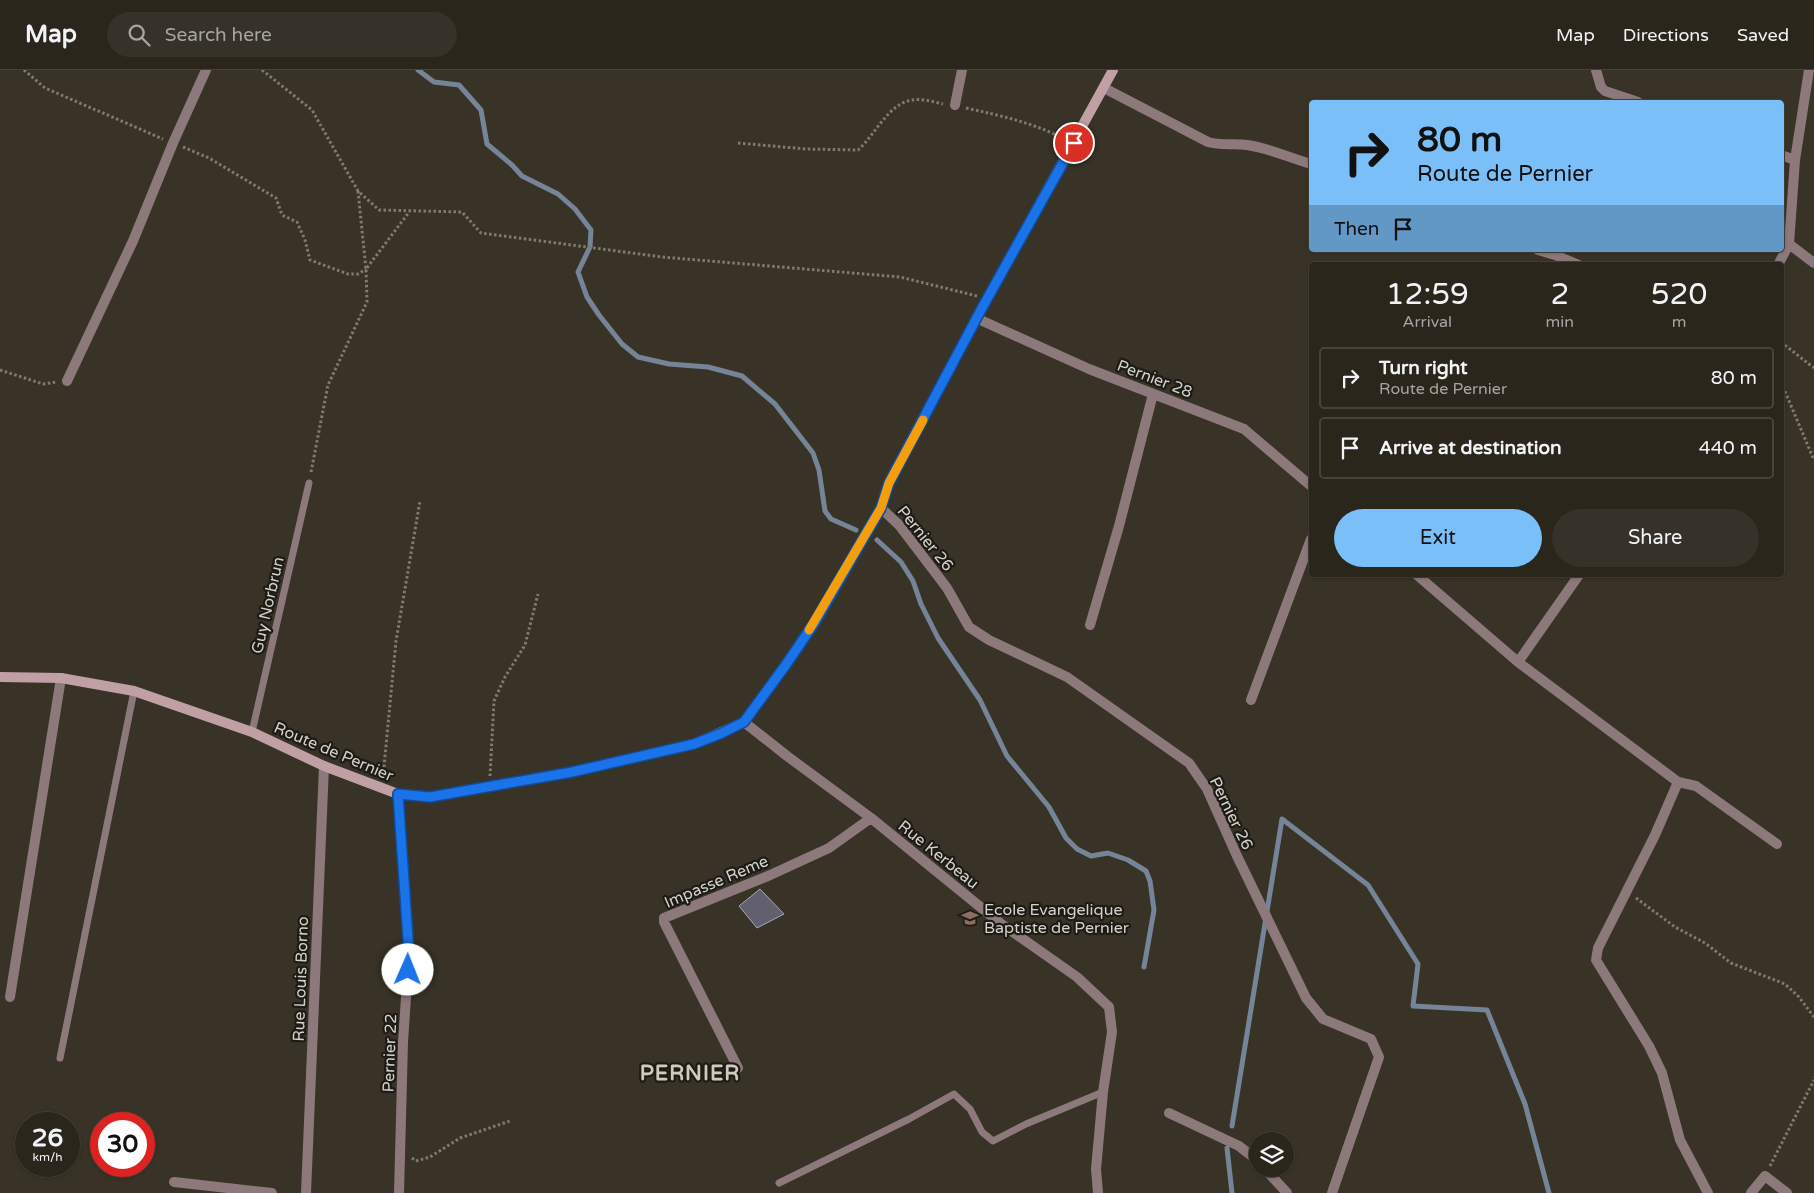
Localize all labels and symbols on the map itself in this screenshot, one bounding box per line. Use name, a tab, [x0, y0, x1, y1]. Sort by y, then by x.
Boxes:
pin	[1053, 122, 1095, 164]
street label: Pernier 28	[1114, 355, 1195, 402]
street label: Pernier 26	[893, 502, 958, 576]
street label: Guy Norbrun	[247, 555, 289, 656]
street label: Route de Pernier	[271, 718, 397, 786]
street label: Pernier 26	[1205, 774, 1257, 853]
street label: Rue Kerbeau	[894, 816, 983, 893]
street label: Impasse Reme	[661, 851, 771, 913]
place label: Ecole Evangelique Baptiste de Pernier	[984, 900, 1130, 938]
school or university icon: Ecole Evangelique Baptiste de Pernier	[960, 908, 980, 928]
street label: Rue Louis Borno	[289, 916, 313, 1042]
position arrow	[381, 943, 433, 995]
street label: Pernier 22	[379, 1013, 401, 1093]
district label: PERNIER	[640, 1061, 740, 1086]
speed limit sign: 30	[90, 1112, 155, 1177]

